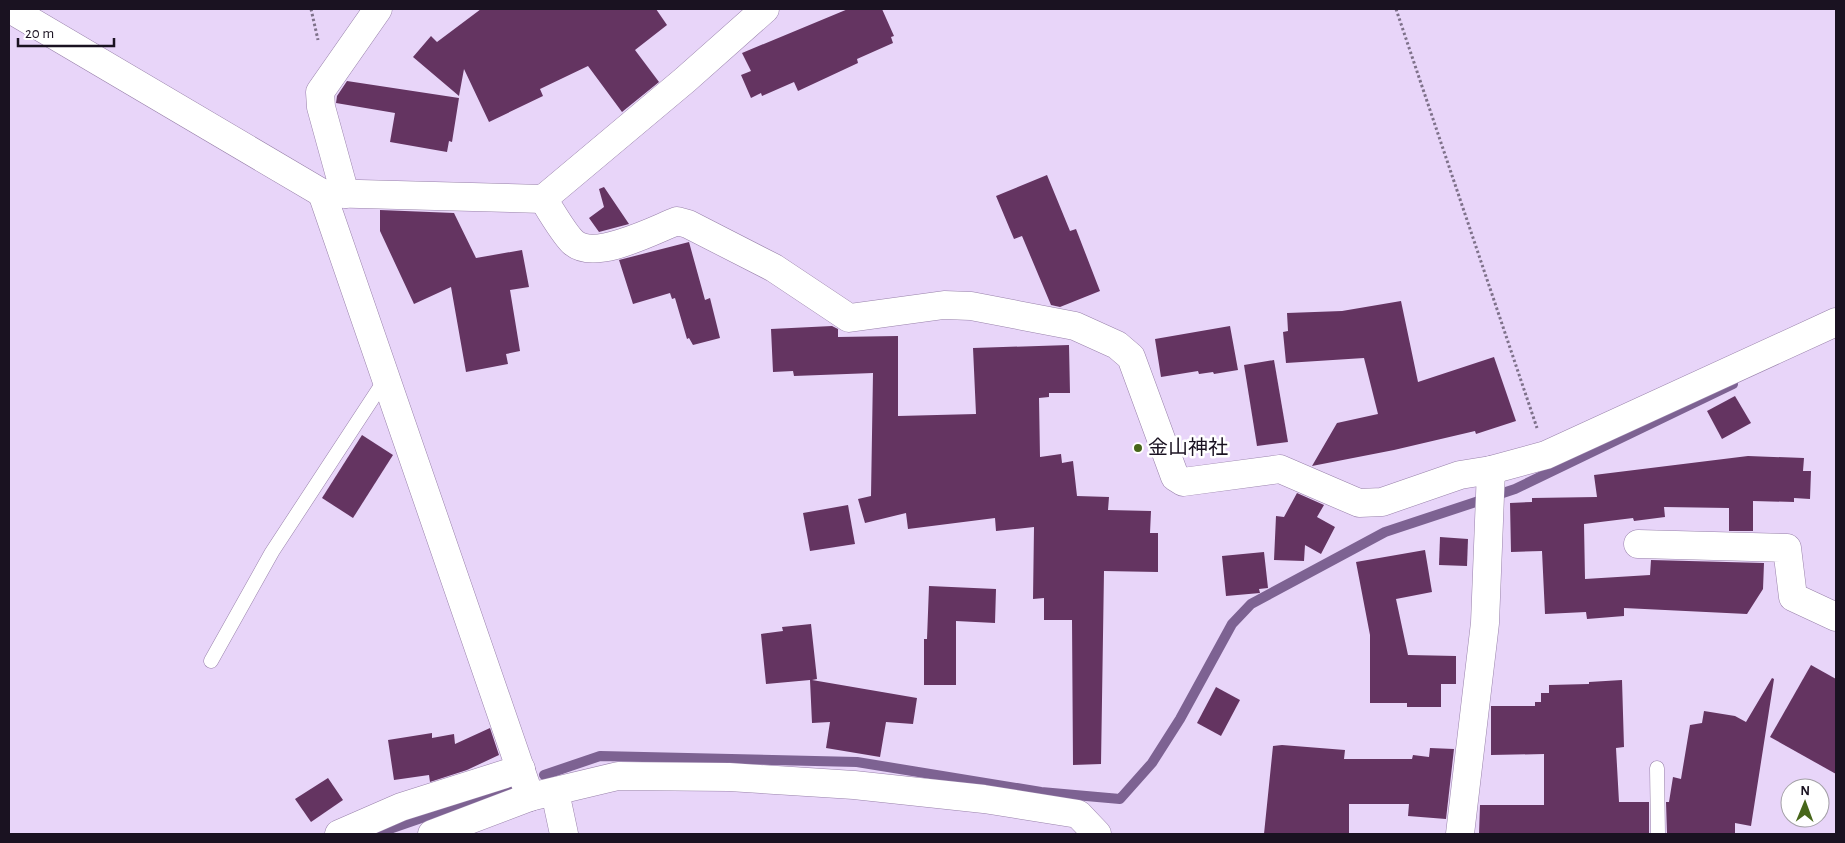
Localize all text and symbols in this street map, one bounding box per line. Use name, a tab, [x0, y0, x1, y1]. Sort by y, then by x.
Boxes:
scale bar	[18, 15, 114, 47]
text: 20 m	[25, 26, 54, 41]
place label: 金山神社	[1148, 437, 1228, 458]
marker: 金山神社	[1132, 442, 1144, 454]
north arrow	[1780, 778, 1830, 828]
text: N	[1800, 784, 1810, 798]

